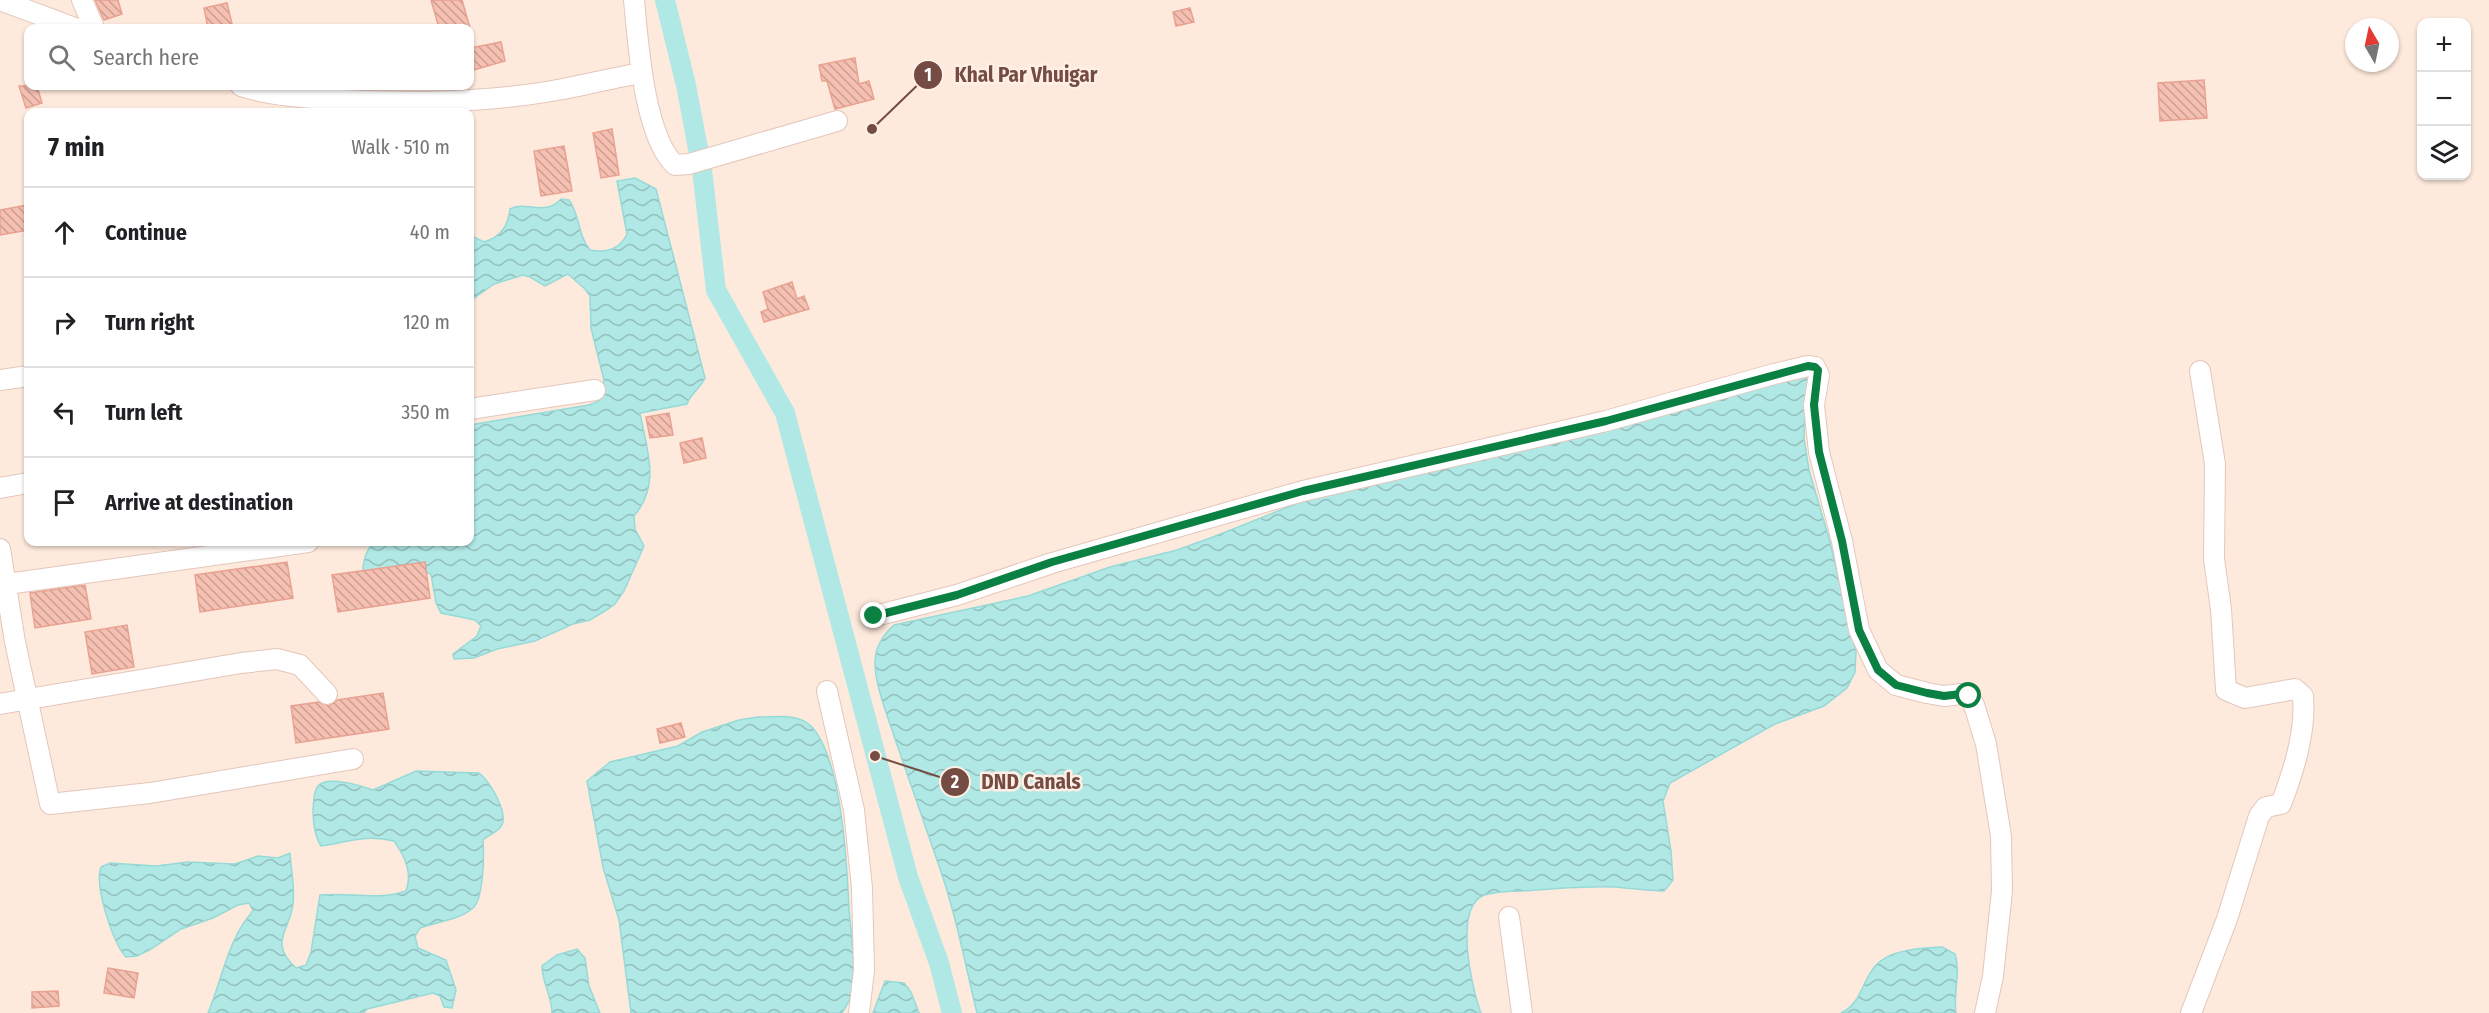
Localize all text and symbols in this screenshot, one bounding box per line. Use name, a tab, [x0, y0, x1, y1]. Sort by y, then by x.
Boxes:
north arrow	[2345, 18, 2399, 72]
map controls	[2417, 18, 2471, 180]
button: +	[2417, 18, 2471, 72]
search box	[24, 24, 474, 90]
icon: search	[45, 41, 78, 74]
text: Search here	[93, 44, 199, 71]
callout: Khal Par Vhuigar	[913, 55, 1110, 94]
text: Khal Par Vhuigar	[955, 62, 1098, 88]
text: 1	[924, 64, 932, 86]
button: −	[2417, 72, 2471, 126]
button: layers	[2417, 126, 2471, 180]
text: 7 min	[48, 132, 105, 163]
text: Walk · 510 m	[351, 135, 450, 159]
icon: ahead	[48, 216, 81, 249]
text: Continue	[105, 219, 187, 246]
text: 40 m	[410, 220, 450, 244]
icon: right	[48, 306, 81, 339]
text: Turn right	[105, 309, 194, 336]
text: 120 m	[403, 310, 450, 334]
icon: left	[48, 396, 81, 429]
text: Turn left	[105, 399, 183, 426]
text: 350 m	[401, 400, 450, 424]
icon: arrive	[48, 486, 81, 519]
text: Arrive at destination	[105, 489, 293, 516]
route end	[860, 602, 886, 628]
route start	[1955, 682, 1981, 708]
callout: DND Canals	[940, 762, 1093, 801]
text: DND Canals	[981, 769, 1081, 795]
text: 2	[950, 771, 959, 793]

